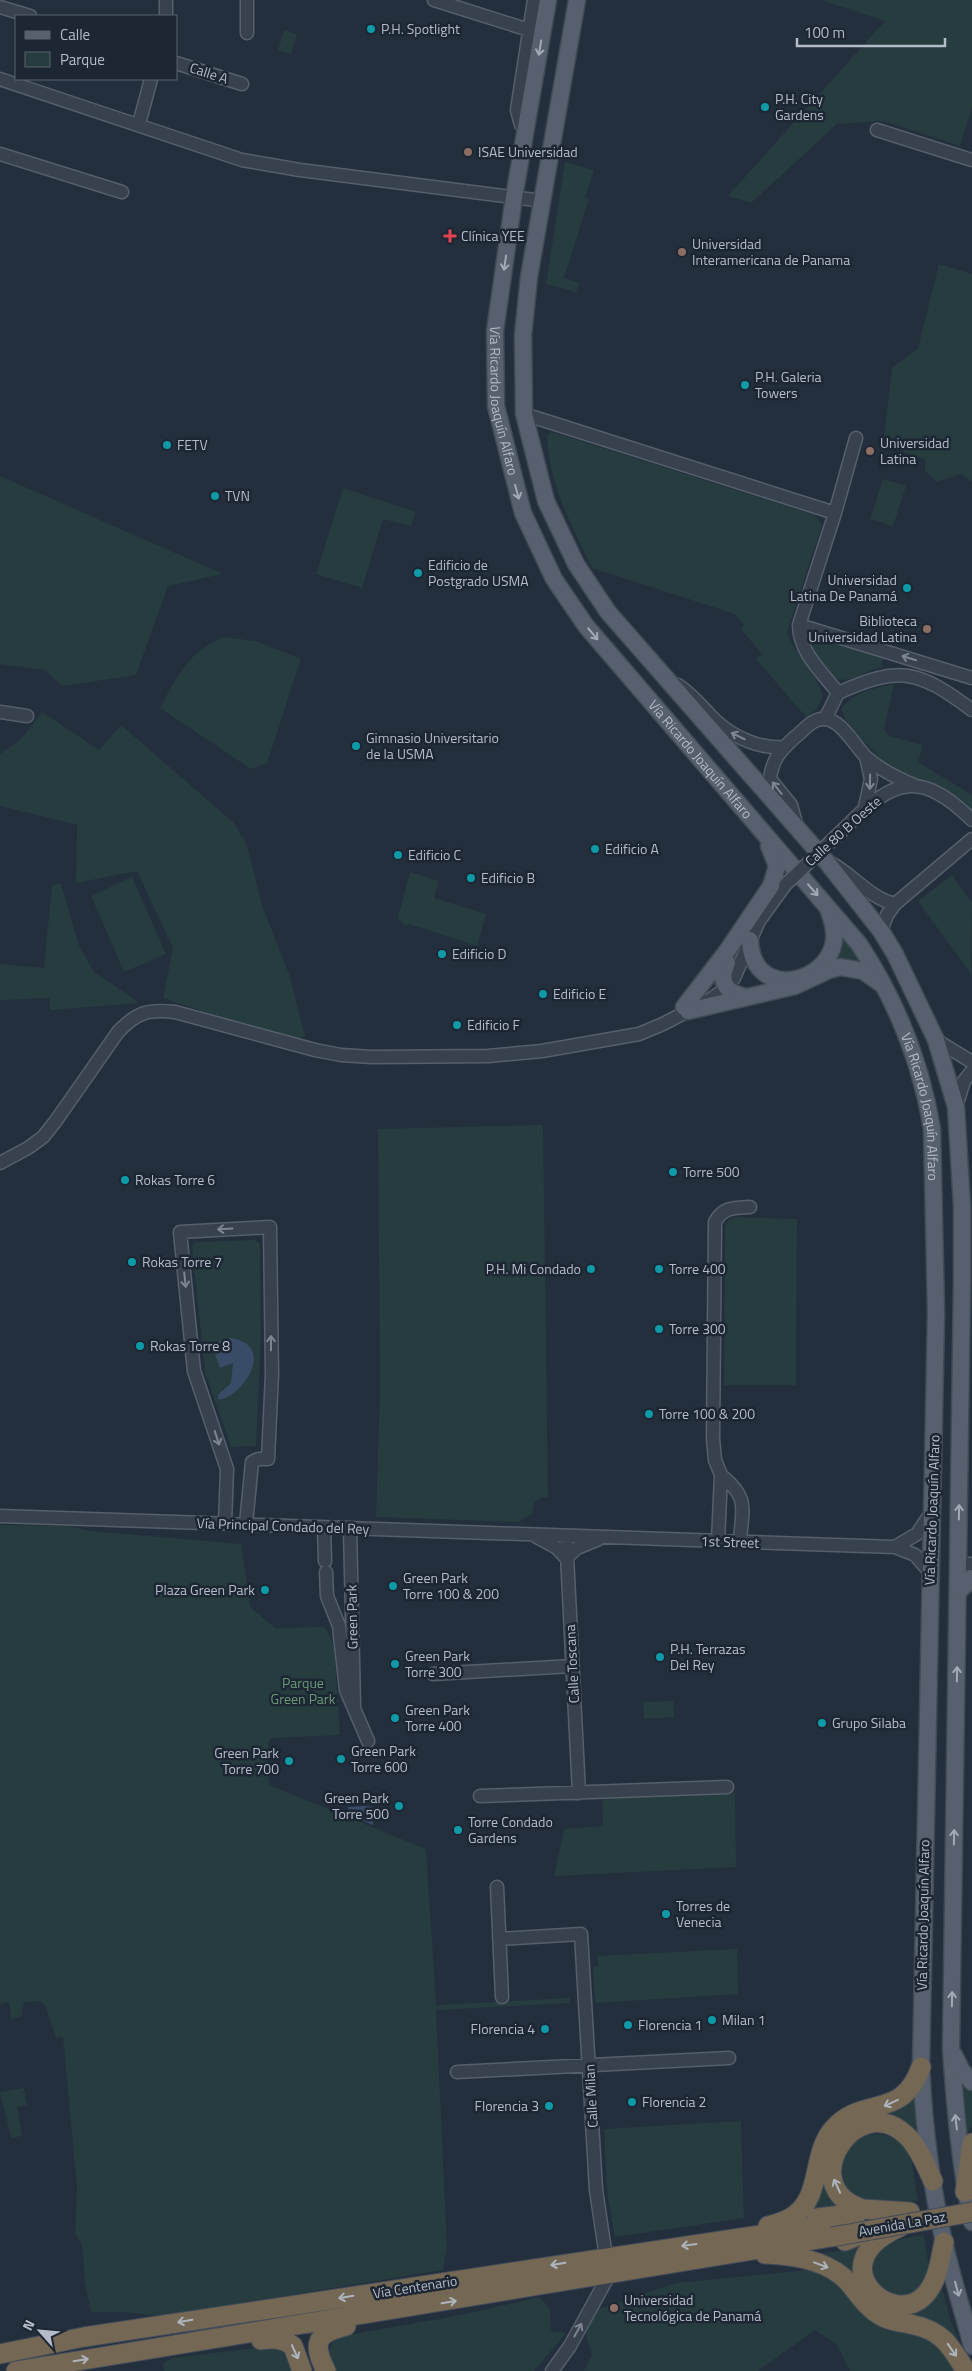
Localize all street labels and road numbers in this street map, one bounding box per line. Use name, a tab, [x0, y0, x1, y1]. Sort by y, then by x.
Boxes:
street label: Calle A	[187, 56, 232, 89]
street label: Vía Ricardo Joaquín Alfaro	[485, 325, 524, 478]
street label: Vía Ricardo Joaquín Alfaro	[644, 695, 758, 823]
street label: Calle 80 B Oeste	[800, 791, 886, 871]
street label: Vía Ricardo Joaquín Alfaro	[896, 1029, 944, 1181]
street label: Vía Ricardo Joaquín Alfaro	[918, 1434, 945, 1586]
street label: Vía Principal Condado del Rey	[196, 1512, 370, 1539]
street label: 1st Street	[700, 1530, 760, 1553]
street label: Green Park	[340, 1584, 363, 1650]
street label: Calle Toscana	[559, 1624, 584, 1704]
street label: Vía Ricardo Joaquín Alfaro	[911, 1839, 934, 1991]
street label: Calle Milan	[578, 2064, 603, 2128]
street label: Avenida La Paz	[857, 2206, 947, 2242]
street label: Vía Centenario	[371, 2269, 459, 2304]

